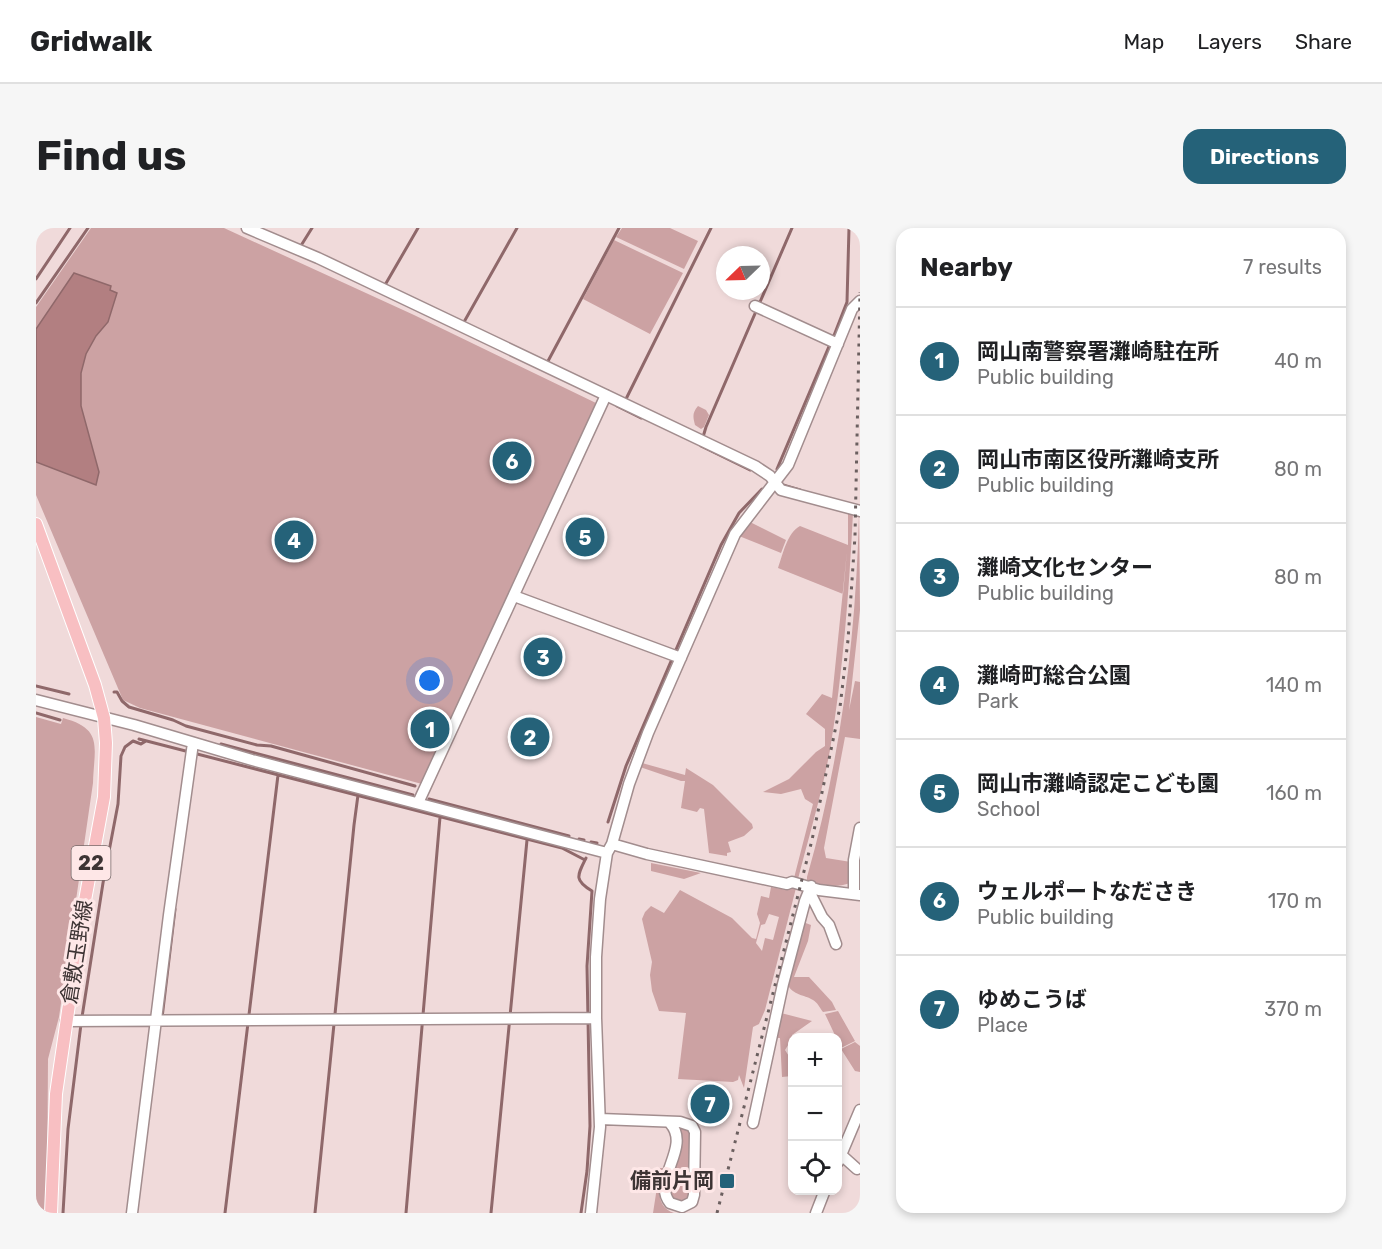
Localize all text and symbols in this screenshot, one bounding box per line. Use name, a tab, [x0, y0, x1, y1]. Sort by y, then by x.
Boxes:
text: Gridwalk	[30, 25, 152, 58]
text: Map	[1123, 29, 1164, 54]
text: Layers	[1197, 29, 1262, 54]
text: Share	[1295, 29, 1352, 54]
button: Directions	[1183, 129, 1346, 184]
text: Find us	[36, 131, 187, 181]
north arrow	[716, 246, 770, 300]
text: Nearby	[920, 252, 1013, 283]
text: 7 results	[1243, 255, 1322, 279]
text: 岡山南警察署灘崎駐在所	[977, 338, 1219, 365]
text: 1	[935, 349, 944, 373]
text: 40 m	[1274, 349, 1322, 373]
text: Public building	[977, 365, 1114, 389]
pin: 6	[492, 438, 532, 484]
text: 岡山市南区役所灘崎支所	[977, 446, 1219, 473]
text: 2	[933, 457, 946, 481]
text: 80 m	[1274, 457, 1322, 481]
text: Public building	[977, 473, 1114, 497]
pin: 5	[566, 514, 604, 560]
pin: 4	[274, 518, 314, 562]
text: 灘崎文化センター	[977, 554, 1153, 581]
text: 3	[933, 565, 946, 589]
text: 80 m	[1274, 565, 1322, 589]
text: Public building	[977, 581, 1114, 605]
pin: 3	[524, 634, 562, 680]
text: 灘崎町総合公園	[977, 662, 1131, 689]
your location	[415, 666, 444, 695]
text: 4	[933, 673, 946, 697]
text: 140 m	[1266, 673, 1322, 697]
text: Park	[977, 689, 1019, 713]
pin: 1	[410, 706, 450, 752]
pin: 2	[510, 714, 550, 760]
text: 岡山市灘崎認定こども園	[977, 770, 1219, 797]
text: 5	[933, 781, 946, 805]
text: 160 m	[1266, 781, 1322, 805]
text: School	[977, 797, 1040, 821]
road number: 22	[72, 846, 110, 880]
text: ウェルポートなださき	[977, 878, 1197, 905]
text: 6	[933, 889, 946, 913]
text: 170 m	[1268, 889, 1322, 913]
street label: 倉敷玉野線	[56, 898, 97, 1006]
text: Public building	[977, 905, 1114, 929]
text: ゆめこうば	[977, 986, 1087, 1013]
text: 7	[934, 997, 945, 1021]
text: 370 m	[1264, 997, 1322, 1021]
text: Place	[977, 1013, 1028, 1037]
map controls	[788, 1033, 842, 1195]
button: +	[788, 1033, 842, 1087]
pin: 7	[690, 1082, 730, 1126]
button: −	[788, 1087, 842, 1141]
button: locate	[788, 1141, 842, 1195]
place label: 備前片岡	[630, 1168, 714, 1193]
marker: 備前片岡	[718, 1172, 736, 1190]

